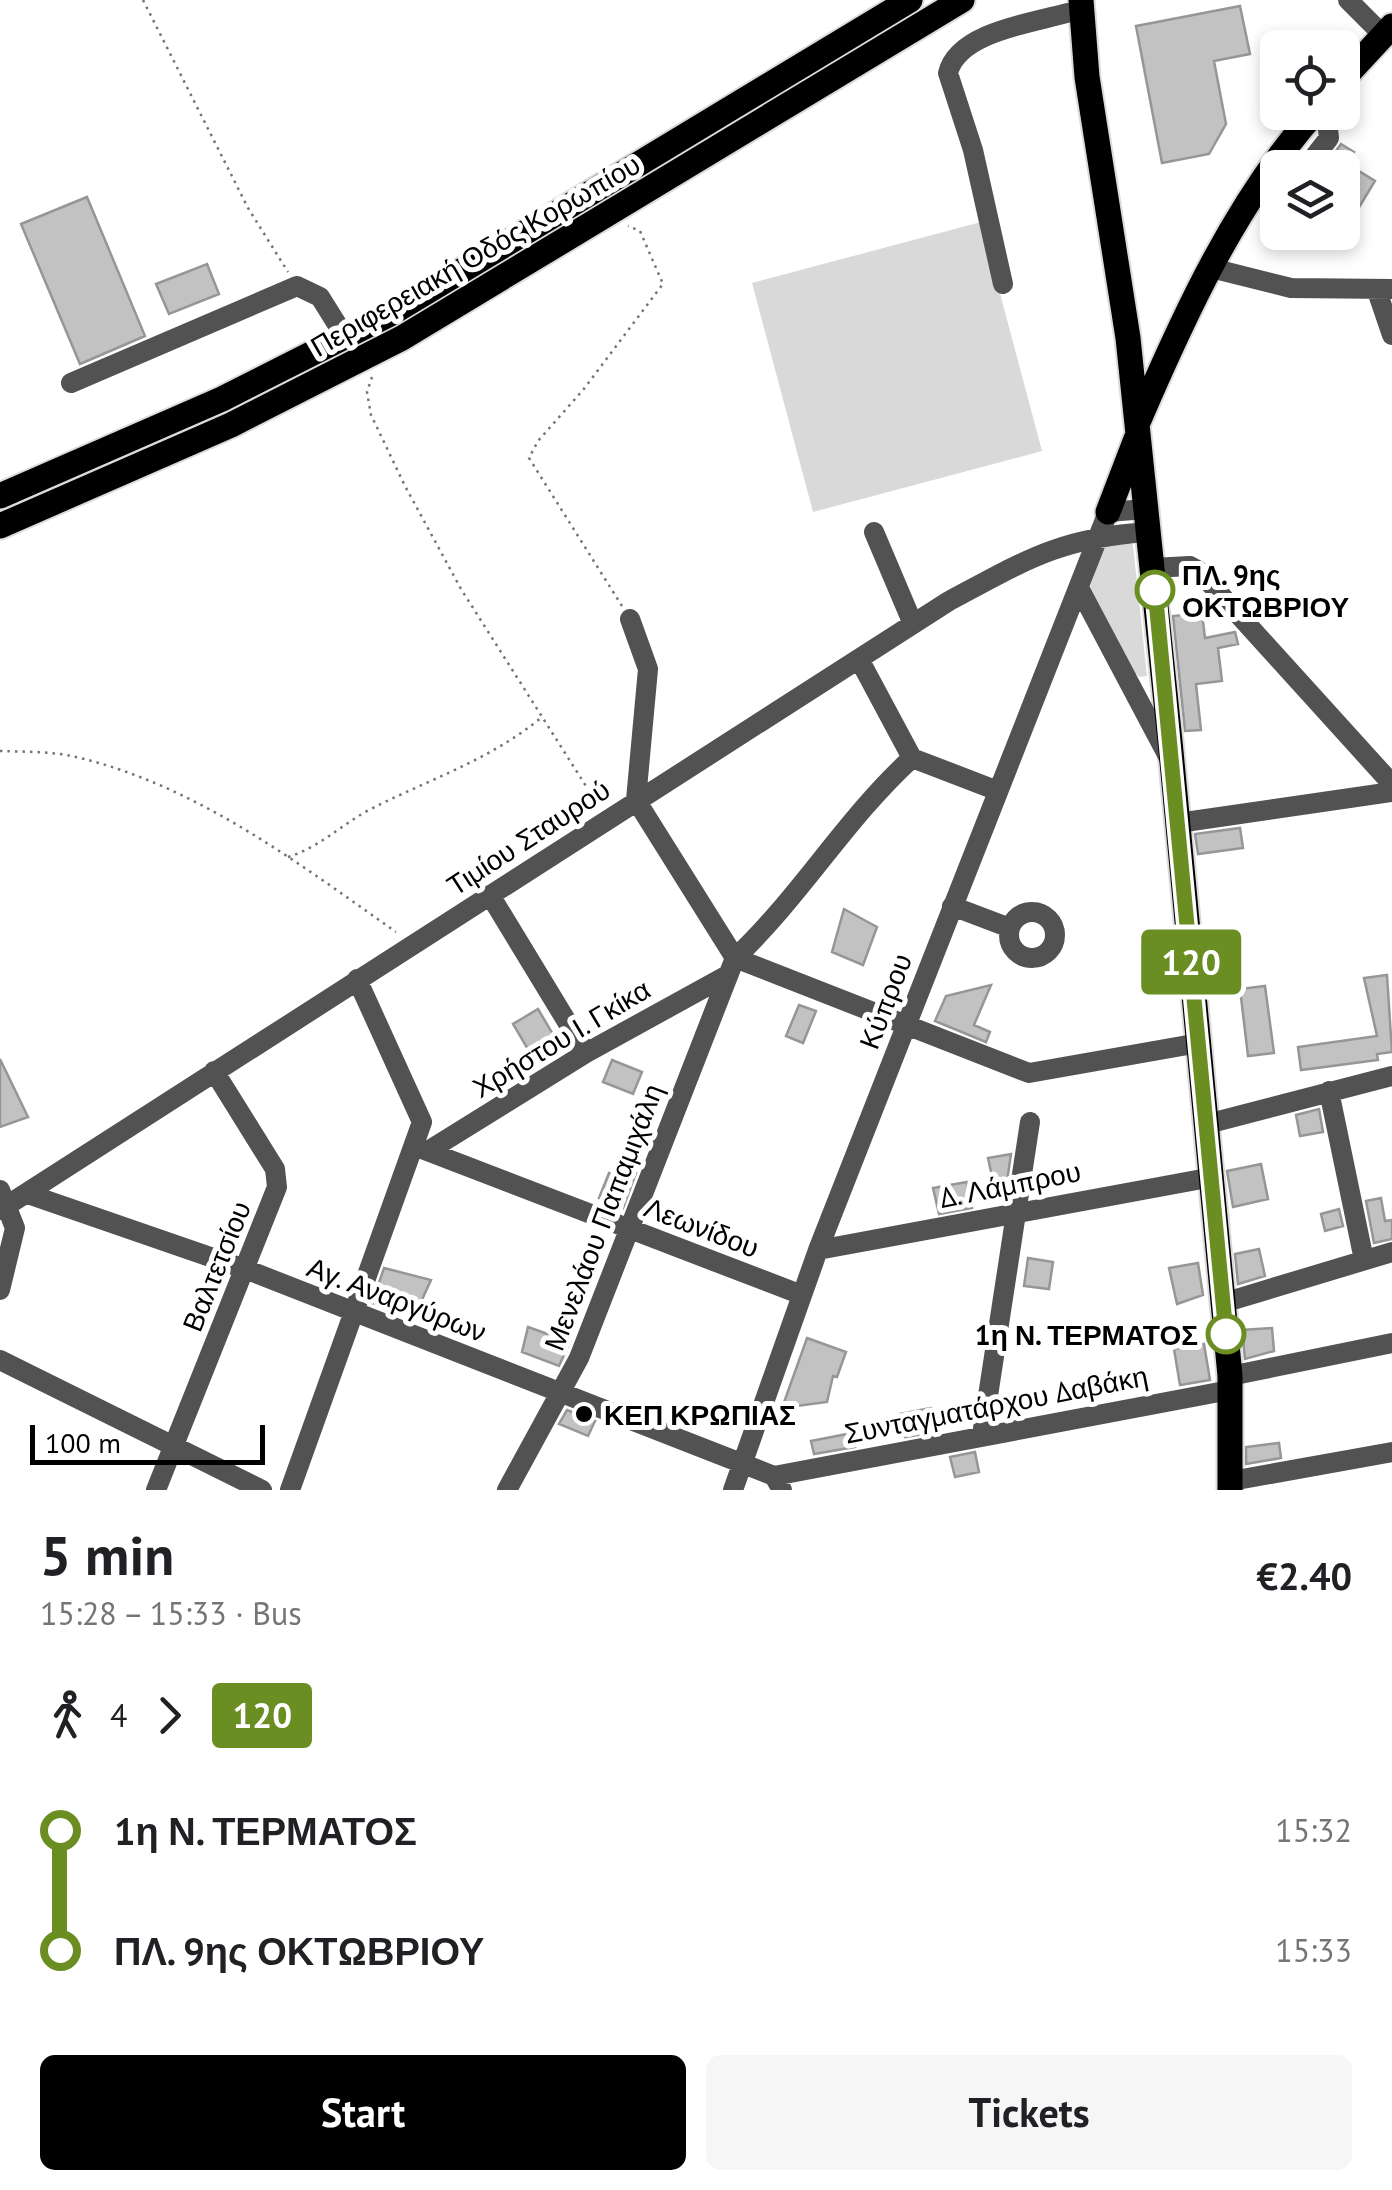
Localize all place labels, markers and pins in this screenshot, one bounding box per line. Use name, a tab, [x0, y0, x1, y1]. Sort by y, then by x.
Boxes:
place label: ΠΛ. 9ης ΟΚΤΩΒΡΙΟΥ	[1182, 556, 1350, 625]
marker: ΠΛ. 9ης ΟΚΤΩΒΡΙΟΥ	[1136, 571, 1174, 609]
marker: 1η Ν. ΤΕΡΜΑΤΟΣ	[1207, 1315, 1245, 1353]
place label: 1η Ν. ΤΕΡΜΑΤΟΣ	[975, 1316, 1198, 1353]
place label: ΚΕΠ ΚΡΩΠΙΑΣ	[604, 1396, 796, 1433]
marker: ΚΕΠ ΚΡΩΠΙΑΣ	[573, 1403, 595, 1425]

